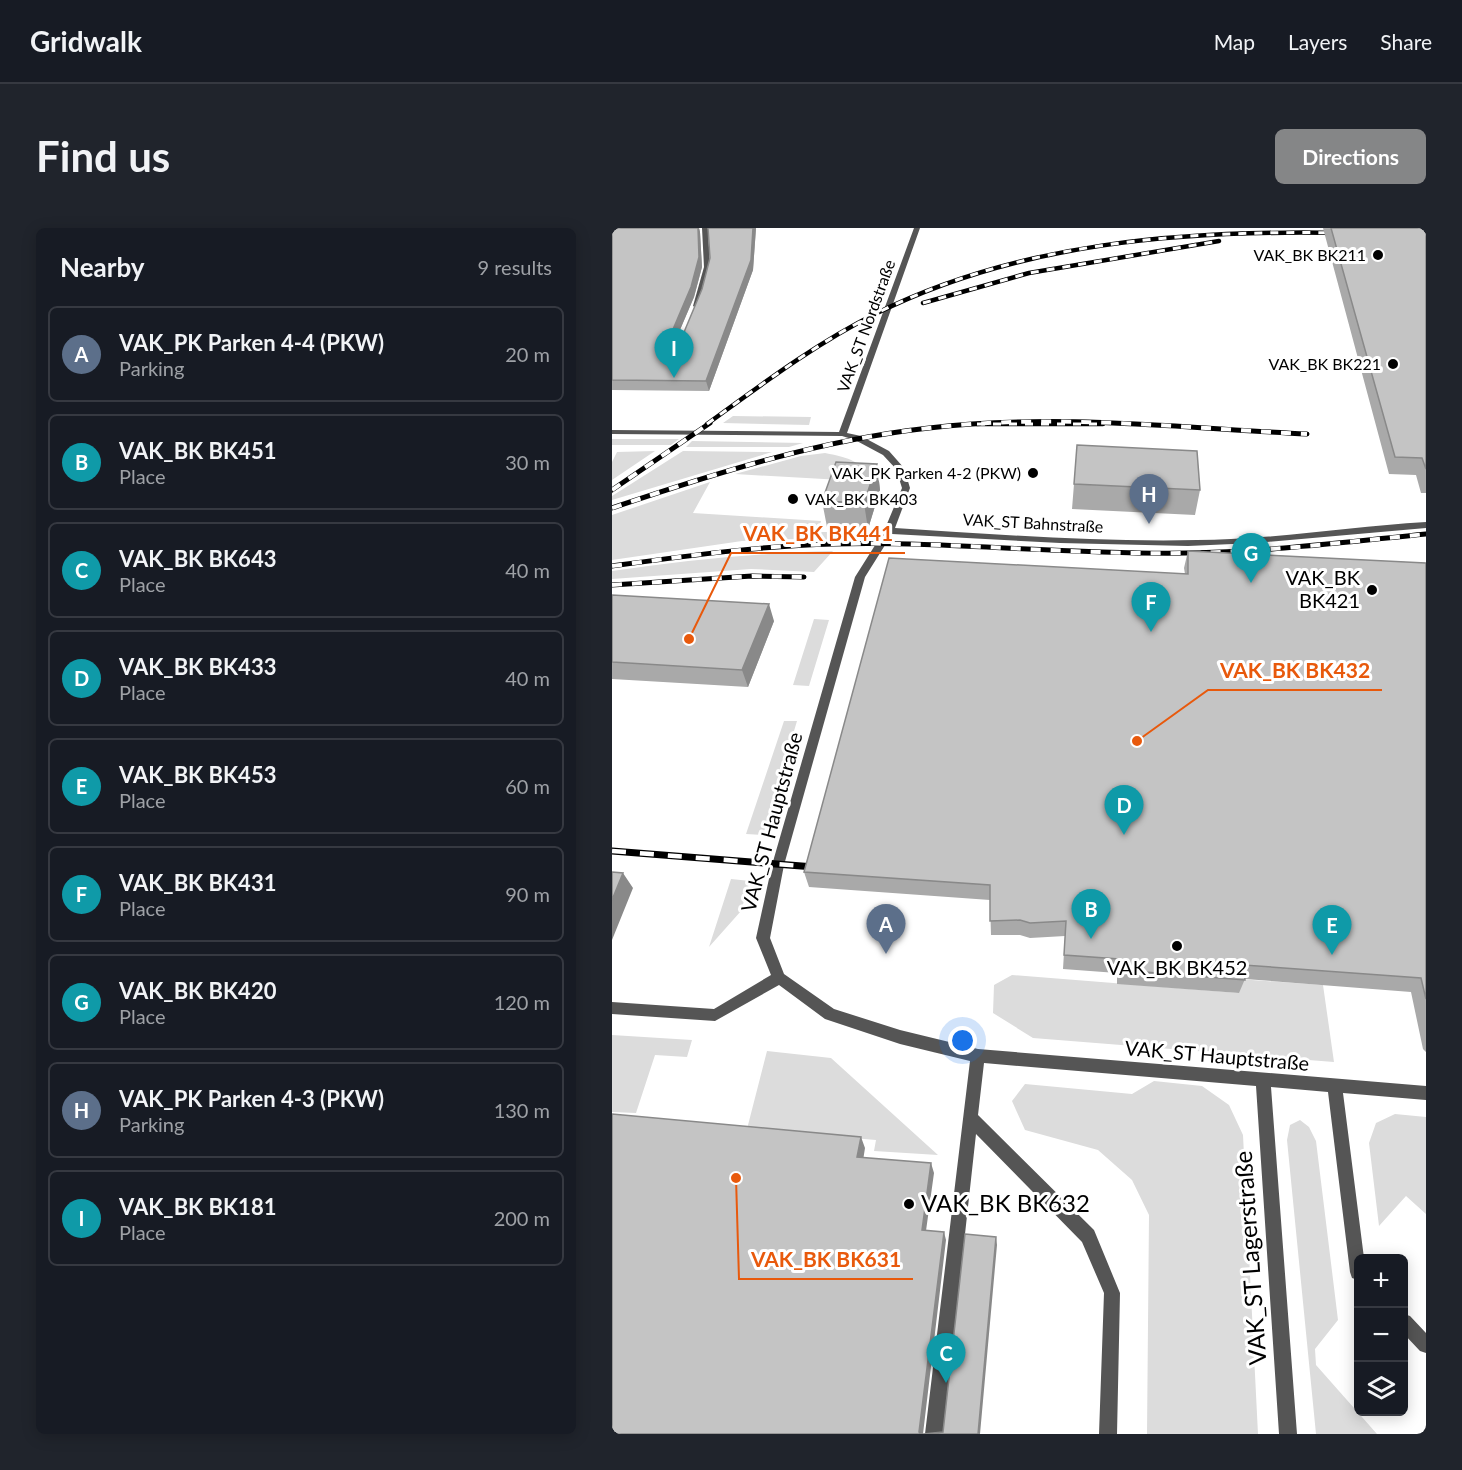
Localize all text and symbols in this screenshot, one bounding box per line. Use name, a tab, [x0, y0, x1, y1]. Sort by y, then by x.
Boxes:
text: Gridwalk	[30, 24, 142, 58]
text: Map	[1214, 29, 1255, 54]
text: Layers	[1288, 29, 1347, 54]
text: Share	[1380, 29, 1432, 54]
button: Directions	[1275, 129, 1426, 184]
text: Find us	[36, 131, 170, 181]
place label: VAK_BK BK211	[1253, 245, 1366, 264]
marker: VAK_BK BK211	[1371, 248, 1385, 262]
text: Nearby	[60, 251, 145, 283]
text: 9 results	[477, 255, 552, 279]
street label: VAK_ST Nordstraße	[833, 257, 898, 395]
pin: I	[654, 328, 694, 378]
text: VAK_PK Parken 4-4 (PKW)	[119, 329, 384, 356]
text: A	[75, 342, 88, 366]
text: 20 m	[505, 342, 550, 366]
place label: VAK_BK BK221	[1268, 354, 1381, 373]
text: Parking	[119, 356, 184, 380]
marker: VAK_BK BK221	[1386, 357, 1400, 371]
text: VAK_BK BK451	[119, 437, 276, 464]
text: B	[75, 450, 88, 474]
text: 30 m	[505, 450, 550, 474]
place label: VAK_PK Parken 4-2 (PKW)	[832, 463, 1021, 482]
text: Place	[119, 464, 166, 488]
marker: VAK_PK Parken 4-2 (PKW)	[1026, 466, 1040, 480]
pin: H	[1130, 474, 1168, 524]
place label: VAK_BK BK403	[805, 489, 918, 508]
marker: VAK_BK BK403	[786, 492, 800, 506]
street label: VAK_ST Bahnstraße	[962, 509, 1104, 536]
callout: VAK_BK BK441	[731, 514, 905, 553]
text: VAK_BK BK441	[742, 520, 893, 545]
pin: G	[1232, 534, 1270, 583]
text: VAK_BK BK643	[119, 545, 276, 572]
text: C	[75, 558, 88, 582]
text: 40 m	[505, 558, 550, 582]
place label: VAK_BK BK421	[1285, 565, 1361, 612]
text: Place	[119, 572, 166, 596]
pin: F	[1132, 582, 1170, 632]
marker: VAK_BK BK421	[1365, 583, 1379, 597]
callout: VAK_BK BK432	[1208, 651, 1382, 690]
text: VAK_BK BK433	[119, 653, 276, 680]
text: VAK_BK BK432	[1219, 657, 1370, 682]
text: D	[74, 666, 89, 690]
text: 40 m	[505, 666, 550, 690]
text: Place	[119, 680, 166, 704]
street label: VAK_ST Hauptstraße	[736, 729, 807, 914]
text: VAK_BK BK453	[119, 761, 276, 788]
text: E	[76, 774, 87, 798]
text: 60 m	[505, 774, 550, 798]
pin: D	[1104, 786, 1144, 835]
text: Place	[119, 788, 166, 812]
text: VAK_BK BK431	[119, 869, 276, 896]
text: F	[76, 882, 87, 906]
text: 90 m	[505, 882, 550, 906]
pin: B	[1072, 890, 1110, 939]
text: Place	[119, 896, 166, 920]
pin: A	[866, 904, 906, 954]
pin: E	[1312, 906, 1352, 955]
marker: VAK_BK BK452	[1170, 939, 1184, 953]
place label: VAK_BK BK452	[1107, 955, 1247, 979]
text: VAK_BK BK420	[119, 977, 276, 1004]
text: G	[74, 990, 89, 1014]
text: 120 m	[494, 990, 550, 1014]
text: Place	[119, 1004, 166, 1028]
your location	[948, 1026, 977, 1055]
street label: VAK_ST Hauptstraße	[1124, 1035, 1310, 1075]
text: VAK_PK Parken 4-3 (PKW)	[119, 1085, 384, 1112]
text: H	[74, 1098, 89, 1122]
text: 130 m	[494, 1098, 550, 1122]
text: Parking	[119, 1112, 184, 1136]
street label: VAK_ST Lagerstraße	[1228, 1150, 1271, 1366]
place label: VAK_BK BK632	[921, 1188, 1090, 1217]
text: VAK_BK BK181	[119, 1193, 276, 1220]
marker: VAK_BK BK632	[902, 1197, 916, 1211]
text: I	[79, 1206, 84, 1230]
text: 200 m	[494, 1206, 550, 1230]
text: Place	[119, 1220, 166, 1244]
callout: VAK_BK BK631	[739, 1240, 913, 1279]
text: VAK_BK BK631	[750, 1246, 901, 1271]
map controls	[1354, 1254, 1408, 1416]
button: +	[1354, 1254, 1408, 1308]
button: −	[1354, 1308, 1408, 1362]
pin: C	[926, 1334, 966, 1383]
button: layers	[1354, 1362, 1408, 1416]

